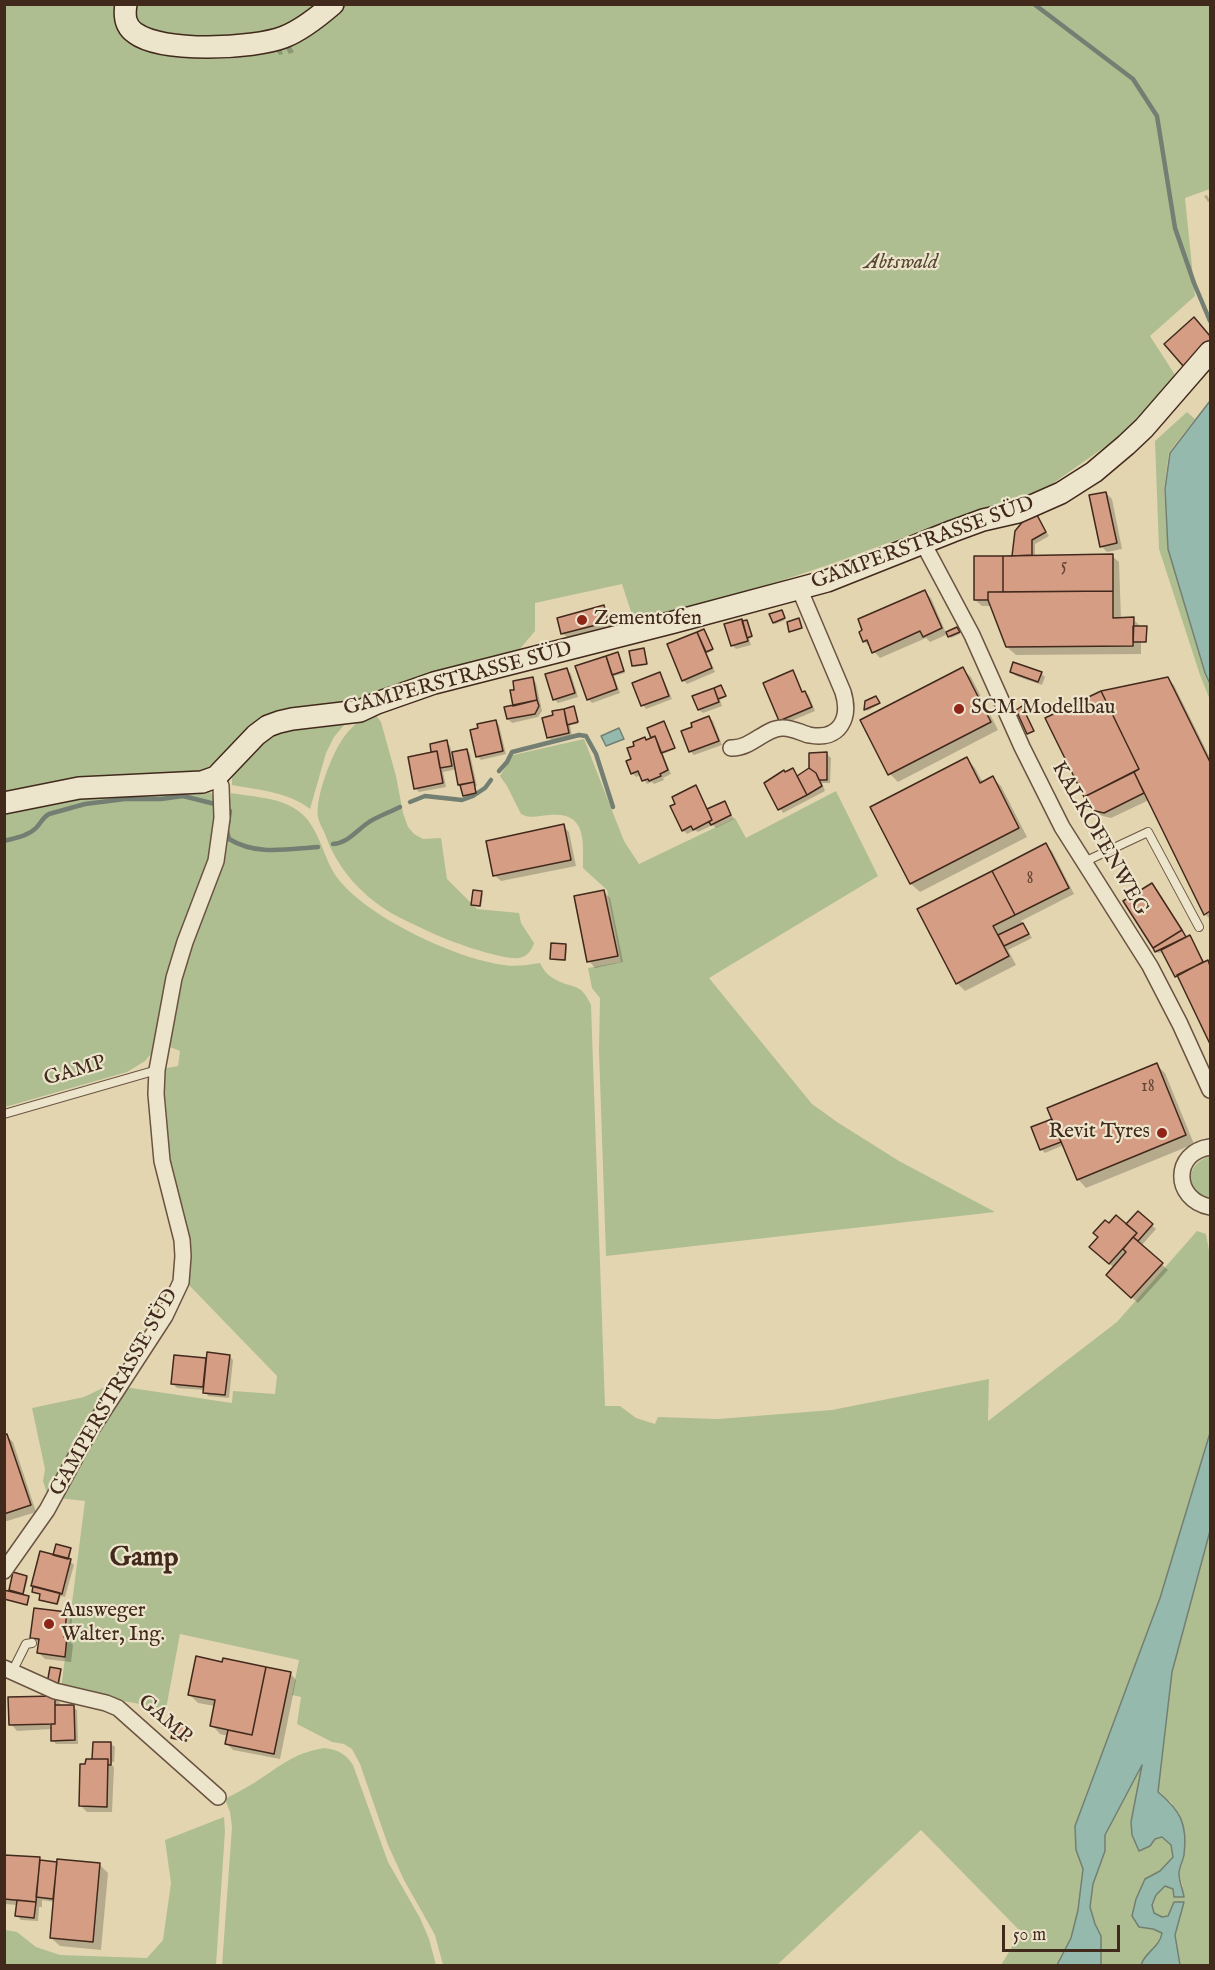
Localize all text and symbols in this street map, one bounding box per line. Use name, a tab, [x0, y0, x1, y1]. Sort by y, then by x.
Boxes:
park label: Abtswald	[864, 251, 938, 277]
street label: GAMPERSTRASSE SÜD	[808, 492, 1038, 596]
house number: 5	[1061, 555, 1067, 577]
place label: Zementofen	[594, 607, 702, 633]
marker: Zementofen	[575, 613, 589, 627]
street label: GAMPERSTRASSE SÜD	[341, 637, 575, 723]
place label: SCM Modellbau	[971, 696, 1115, 722]
marker: SCM Modellbau	[952, 702, 966, 716]
street label: KALKOFENWEG	[1045, 758, 1153, 920]
house number: 8	[1026, 868, 1034, 890]
street label: GAMP	[41, 1051, 109, 1093]
house number: 18	[1141, 1076, 1155, 1098]
place label: Revit Tyres	[1048, 1120, 1150, 1146]
marker: Revit Tyres	[1155, 1126, 1169, 1140]
street label: GAMPERSTRASSE SÜD	[45, 1285, 185, 1501]
district label: Gamp	[110, 1543, 178, 1575]
place label: Ausweger Walter, Ing.	[61, 1599, 165, 1649]
marker: Ausweger Walter, Ing.	[42, 1617, 56, 1631]
street label: GAMP	[132, 1690, 196, 1750]
scale bar	[1005, 1913, 1124, 1951]
text: 50 m	[1013, 1924, 1046, 1947]

